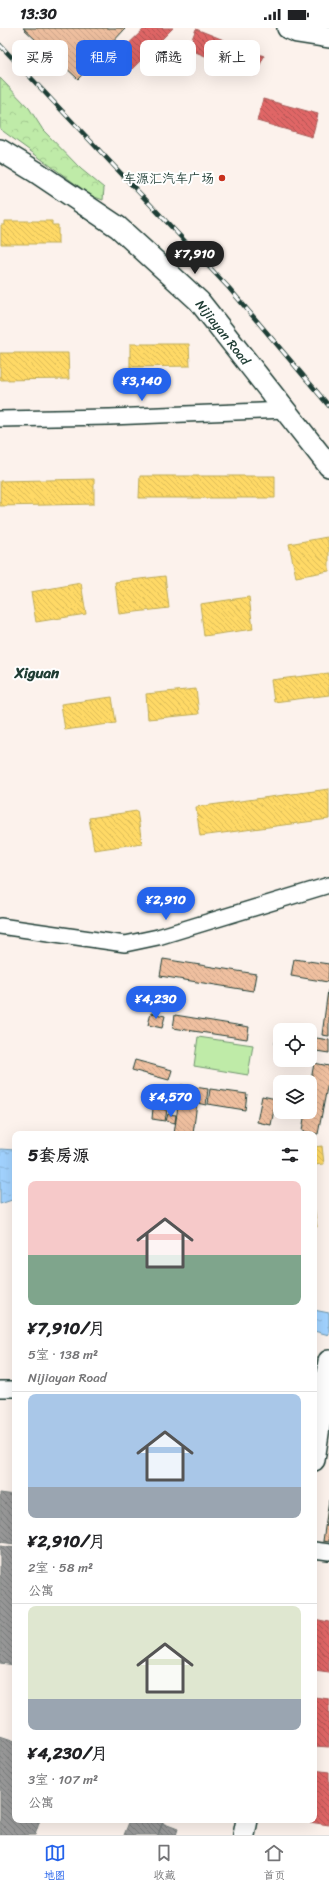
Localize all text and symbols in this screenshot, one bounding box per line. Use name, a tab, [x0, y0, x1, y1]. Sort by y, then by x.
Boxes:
text: 13:30	[20, 1, 57, 27]
chip: 买房	[12, 40, 68, 76]
chip: 租房	[76, 40, 132, 76]
chip: 筛选	[140, 40, 196, 76]
chip: 新上	[204, 40, 260, 76]
place label: 车源汇汽车广场	[123, 167, 214, 190]
marker: 车源汇汽车广场	[217, 173, 227, 183]
pin: ¥7,910	[162, 241, 228, 275]
text: ¥7,910	[175, 242, 215, 265]
street label: Nijiayan Road	[190, 294, 257, 371]
pin: ¥3,140	[109, 368, 175, 402]
text: ¥3,140	[122, 369, 162, 392]
district label: Xiguan	[14, 660, 60, 686]
pin: ¥2,910	[133, 887, 199, 921]
text: ¥2,910	[146, 888, 186, 911]
pin: ¥4,230	[123, 986, 189, 1020]
text: ¥4,230	[135, 987, 177, 1010]
map controls	[273, 1023, 317, 1119]
button: locate	[273, 1023, 317, 1067]
button: layers	[273, 1075, 317, 1119]
pin: ¥4,570	[138, 1084, 204, 1118]
text: ¥4,570	[150, 1085, 192, 1108]
text: 5套房源	[28, 1140, 89, 1170]
icon: filters	[279, 1144, 301, 1166]
icon: home	[129, 1207, 201, 1279]
text: ¥7,910/月	[28, 1313, 106, 1343]
text: 5室 · 138 m²	[28, 1343, 98, 1366]
text: Nijiayan Road	[28, 1366, 107, 1389]
icon: home	[129, 1420, 201, 1492]
text: ¥2,910/月	[28, 1526, 106, 1556]
text: 2室 · 58 m²	[28, 1556, 93, 1579]
text: 公寓	[28, 1579, 54, 1602]
icon: home	[129, 1632, 201, 1704]
text: ¥4,230/月	[28, 1738, 108, 1768]
text: 3室 · 107 m²	[28, 1768, 98, 1791]
text: 公寓	[28, 1791, 54, 1814]
tab: 地图	[44, 1842, 66, 1885]
tab: 收藏	[153, 1842, 175, 1885]
tab: 首页	[263, 1842, 285, 1885]

